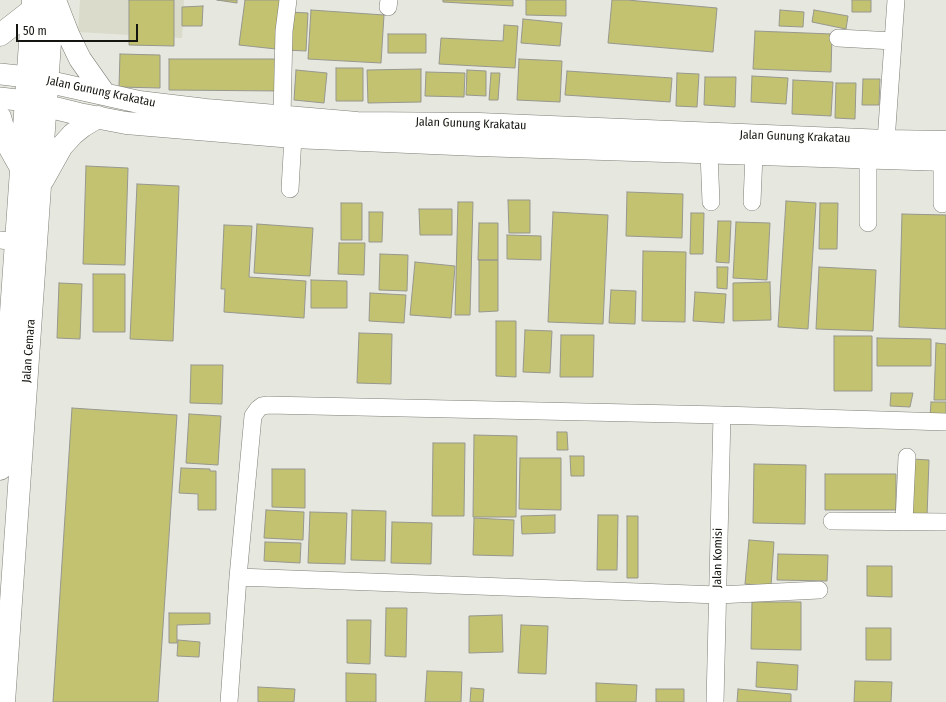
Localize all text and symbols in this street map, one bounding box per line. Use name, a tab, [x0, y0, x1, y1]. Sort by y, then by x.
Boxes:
scale bar	[18, 16, 140, 42]
text: 50 m	[23, 24, 47, 38]
street label: Jalan Gunung Krakatau	[45, 73, 157, 111]
street label: Jalan Gunung Krakatau	[415, 115, 527, 133]
street label: Jalan Gunung Krakatau	[739, 128, 851, 146]
street label: Jalan Cemara	[20, 319, 38, 383]
street label: Jalan Komisi	[710, 528, 726, 588]

